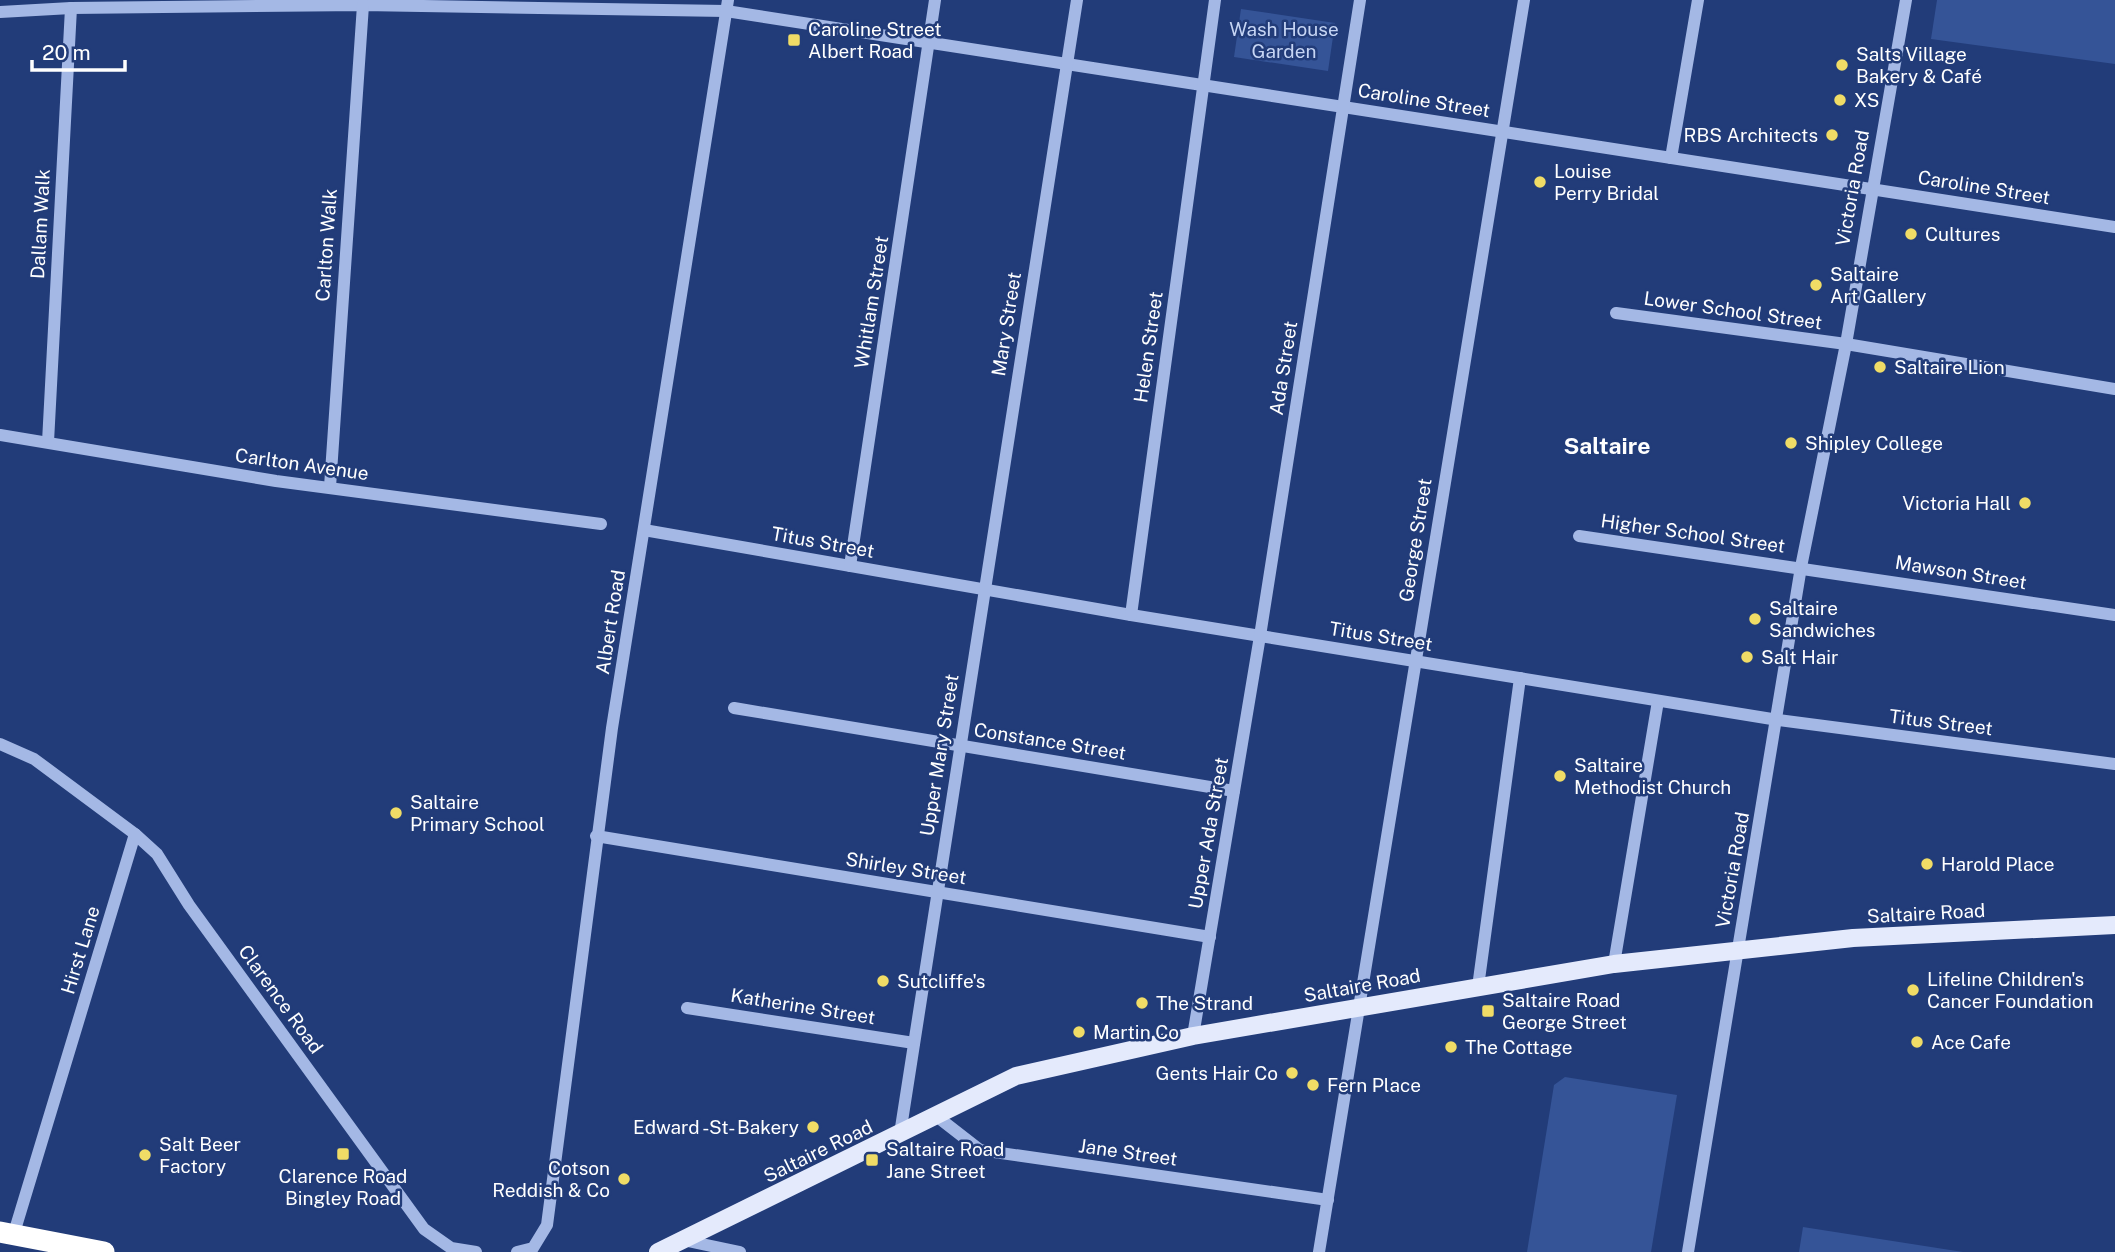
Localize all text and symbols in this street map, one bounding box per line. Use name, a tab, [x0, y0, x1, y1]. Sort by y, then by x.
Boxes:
place label: Caroline Street Albert Road	[808, 18, 942, 62]
park label: Wash House Garden	[1229, 18, 1339, 62]
scale bar	[32, 28, 124, 72]
marker: Caroline Street Albert Road	[786, 32, 802, 48]
text: 20 m	[42, 40, 91, 65]
place label: Salts Village Bakery & Café	[1856, 43, 1982, 87]
marker: Salts Village Bakery & Café	[1834, 57, 1850, 73]
street label: Caroline Street	[1356, 79, 1492, 121]
place label: XS	[1854, 89, 1880, 111]
marker: XS	[1832, 92, 1848, 108]
place label: RBS Architects	[1684, 124, 1818, 146]
marker: RBS Architects	[1824, 127, 1840, 143]
street label: Victoria Road	[1831, 128, 1873, 248]
place label: Louise Perry Bridal	[1554, 160, 1659, 204]
street label: Caroline Street	[1916, 166, 2052, 208]
street label: Dallam Walk	[26, 168, 54, 280]
marker: Louise Perry Bridal	[1532, 174, 1548, 190]
street label: Carlton Walk	[311, 188, 341, 302]
place label: Cultures	[1925, 223, 2000, 245]
marker: Cultures	[1903, 226, 1919, 242]
street label: Whitlam Street	[850, 234, 892, 370]
place label: Saltaire Art Gallery	[1830, 263, 1926, 307]
street label: Mary Street	[987, 270, 1025, 378]
marker: Saltaire Art Gallery	[1808, 277, 1824, 293]
street label: Lower School Street	[1642, 287, 1824, 333]
street label: Helen Street	[1129, 290, 1167, 404]
street label: Ada Street	[1265, 319, 1301, 417]
place label: Saltaire Lion	[1894, 356, 2005, 378]
marker: Saltaire Lion	[1872, 359, 1888, 375]
district label: Saltaire	[1563, 432, 1651, 459]
place label: Shipley College	[1805, 432, 1943, 454]
marker: Shipley College	[1783, 435, 1799, 451]
street label: Carlton Avenue	[234, 444, 370, 484]
street label: George Street	[1394, 477, 1436, 603]
place label: Victoria Hall	[1902, 492, 2011, 514]
marker: Victoria Hall	[2017, 495, 2033, 511]
street label: Higher School Street	[1599, 509, 1787, 557]
street label: Titus Street	[770, 522, 876, 562]
street label: Mawson Street	[1894, 551, 2028, 593]
street label: Albert Road	[591, 568, 629, 676]
place label: Saltaire Sandwiches	[1769, 597, 1875, 641]
marker: Saltaire Sandwiches	[1747, 611, 1763, 627]
street label: Titus Street	[1328, 617, 1434, 655]
place label: Salt Hair	[1761, 646, 1838, 668]
marker: Salt Hair	[1739, 649, 1755, 665]
street label: Upper Mary Street	[915, 672, 963, 838]
street label: Titus Street	[1888, 705, 1994, 739]
street label: Constance Street	[972, 718, 1128, 764]
place label: Saltaire Methodist Church	[1574, 754, 1731, 798]
street label: Upper Ada Street	[1184, 755, 1232, 911]
marker: Saltaire Methodist Church	[1552, 768, 1568, 784]
place label: Saltaire Primary School	[410, 791, 545, 835]
marker: Saltaire Primary School	[388, 805, 404, 821]
street label: Victoria Road	[1711, 810, 1753, 930]
street label: Shirley Street	[844, 848, 968, 888]
place label: Harold Place	[1941, 853, 2055, 875]
marker: Harold Place	[1919, 856, 1935, 872]
street label: Saltaire Road	[1866, 899, 1986, 927]
street label: Hirst Lane	[56, 903, 104, 997]
street label: Clarence Road	[234, 940, 328, 1058]
street label: Saltaire Road	[1302, 964, 1422, 1006]
place label: Lifeline Children's Cancer Foundation	[1927, 968, 2094, 1012]
place label: Sutcliffe's	[897, 970, 985, 992]
marker: Sutcliffe's	[875, 973, 891, 989]
marker: Lifeline Children's Cancer Foundation	[1905, 982, 1921, 998]
street label: Katherine Street	[729, 984, 877, 1028]
place label: Saltaire Road George Street	[1502, 989, 1627, 1033]
place label: The Strand	[1156, 992, 1253, 1014]
marker: The Strand	[1134, 995, 1150, 1011]
marker: Saltaire Road George Street	[1480, 1003, 1496, 1019]
place label: Martin Co	[1093, 1021, 1179, 1043]
marker: Martin Co	[1071, 1024, 1087, 1040]
place label: Ace Cafe	[1931, 1031, 2011, 1053]
marker: Ace Cafe	[1909, 1034, 1925, 1050]
place label: The Cottage	[1465, 1036, 1572, 1058]
marker: The Cottage	[1443, 1039, 1459, 1055]
place label: Gents Hair Co	[1156, 1062, 1278, 1084]
marker: Gents Hair Co	[1284, 1065, 1300, 1081]
place label: Fern Place	[1327, 1074, 1421, 1096]
marker: Fern Place	[1305, 1077, 1321, 1093]
street label: Saltaire Road	[760, 1115, 876, 1187]
place label: Edward -St- Bakery	[633, 1116, 799, 1138]
marker: Edward -St- Bakery	[805, 1119, 821, 1135]
place label: Salt Beer Factory	[159, 1133, 241, 1177]
street label: Jane Street	[1077, 1134, 1179, 1170]
place label: Saltaire Road Jane Street	[886, 1138, 1004, 1182]
marker: Clarence Road Bingley Road	[335, 1146, 351, 1162]
marker: Salt Beer Factory	[137, 1147, 153, 1163]
marker: Saltaire Road Jane Street	[864, 1152, 880, 1168]
place label: Cotson Reddish & Co	[492, 1157, 610, 1201]
place label: Clarence Road Bingley Road	[279, 1165, 407, 1209]
marker: Cotson Reddish & Co	[616, 1171, 632, 1187]

